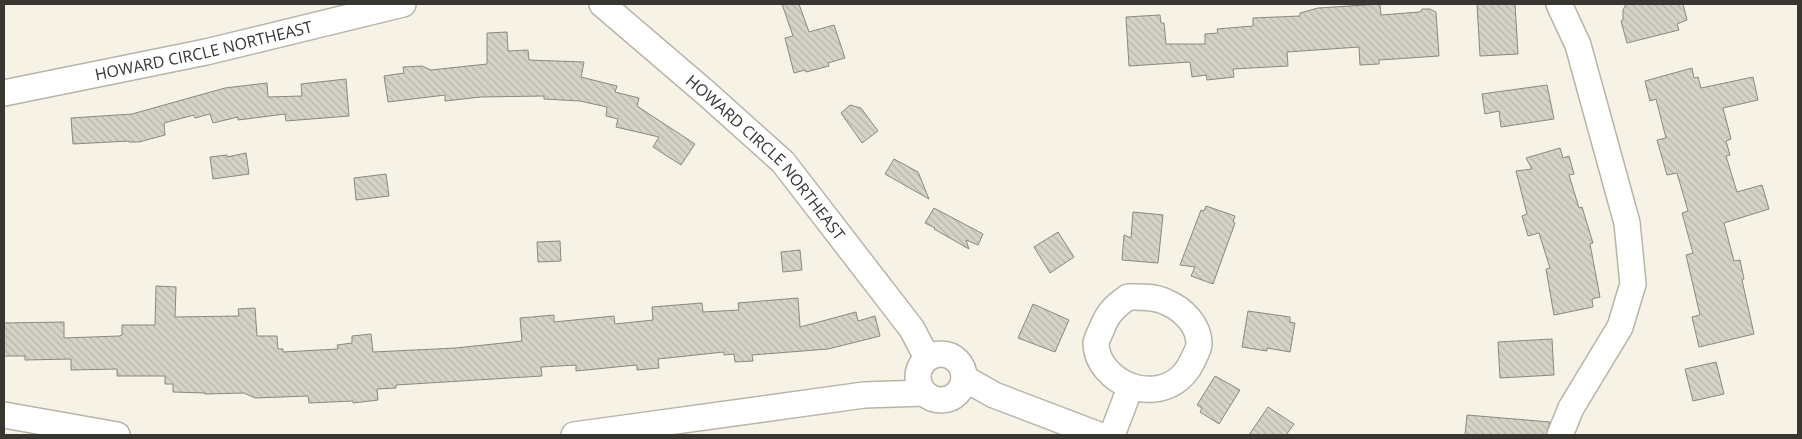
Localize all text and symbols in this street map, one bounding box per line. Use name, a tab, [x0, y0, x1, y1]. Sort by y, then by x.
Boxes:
street label: HOWARD CIRCLE NORTHEAST	[93, 15, 315, 85]
street label: HOWARD CIRCLE NORTHEAST	[681, 70, 850, 245]

